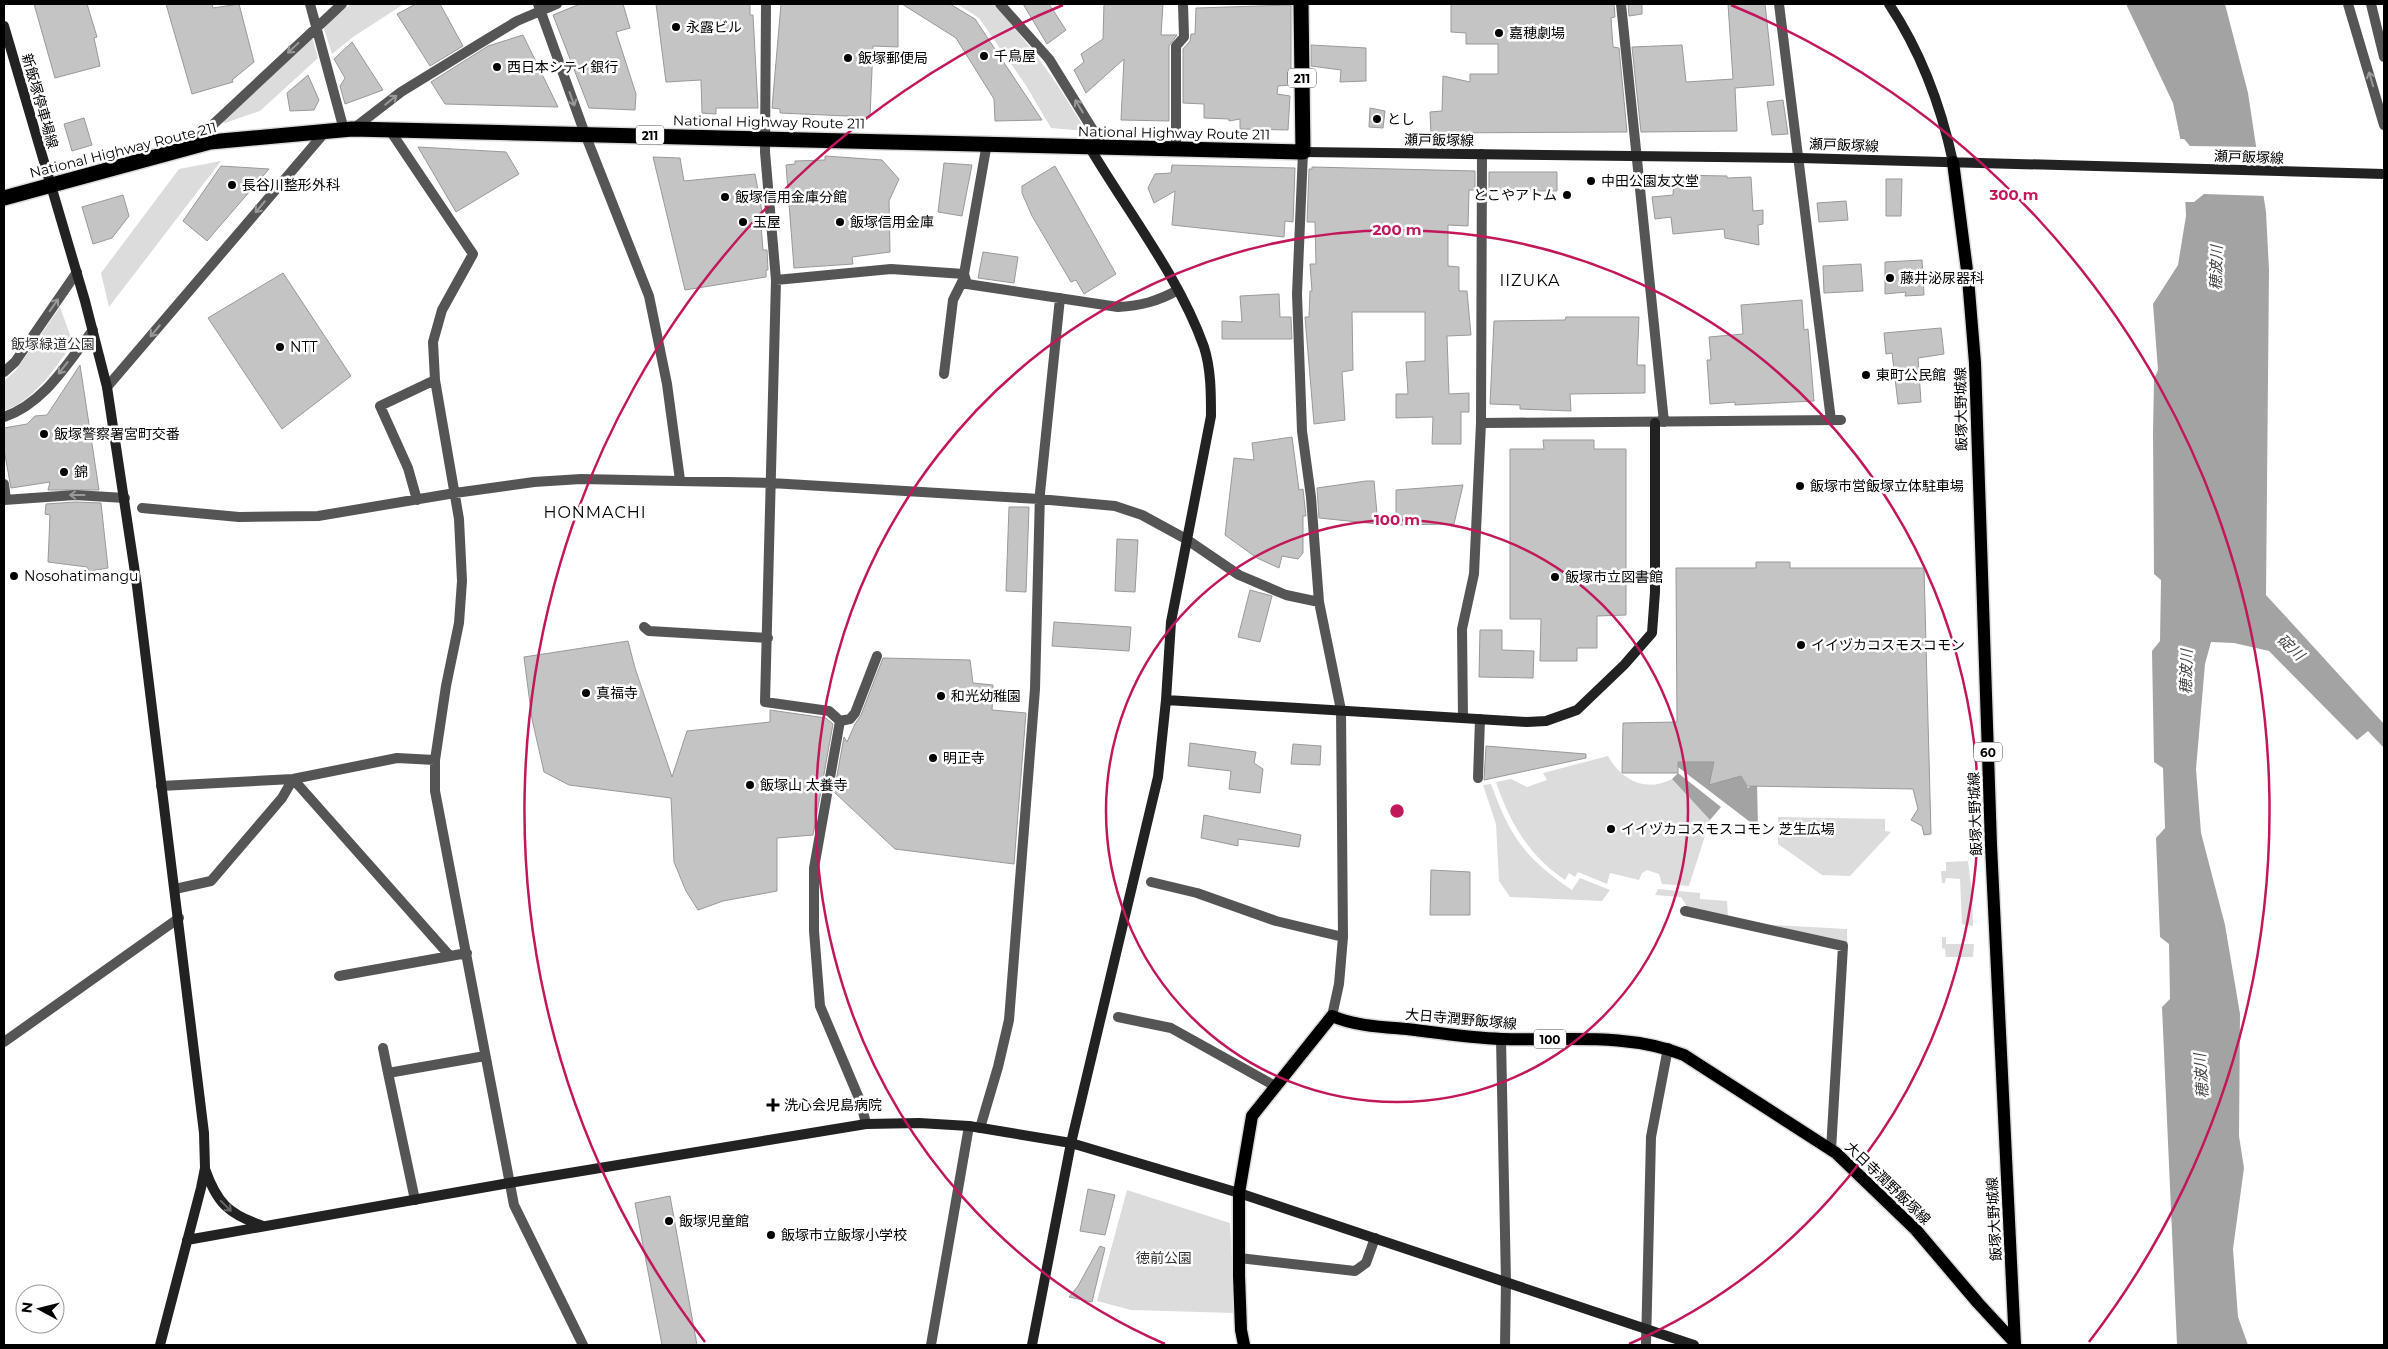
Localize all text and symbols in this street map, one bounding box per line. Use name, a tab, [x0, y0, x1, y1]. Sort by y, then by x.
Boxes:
place label: 永露ビル	[686, 18, 742, 36]
marker: 永露ビル	[670, 21, 682, 33]
place label: 嘉穂劇場	[1509, 24, 1565, 42]
marker: 嘉穂劇場	[1493, 27, 1505, 39]
one-way arrow	[287, 42, 299, 54]
place label: 千鳥屋	[994, 47, 1036, 65]
place label: 飯塚郵便局	[858, 49, 928, 67]
marker: 千鳥屋	[978, 50, 990, 62]
street label: 新飯塚停車場線	[18, 51, 62, 151]
marker: 飯塚郵便局	[842, 52, 854, 64]
place label: 西日本シティ銀行	[507, 58, 618, 76]
marker: 西日本シティ銀行	[491, 61, 503, 73]
road number: 211	[1288, 68, 1316, 88]
one-way arrow	[2365, 71, 2375, 87]
one-way arrow	[568, 91, 577, 106]
one-way arrow	[384, 95, 398, 105]
one-way arrow	[1074, 100, 1084, 114]
place label: とし	[1387, 110, 1415, 128]
street label: National Highway Route 211	[673, 111, 865, 133]
marker: とし	[1371, 113, 1383, 125]
street label: National Highway Route 211	[28, 118, 218, 182]
street label: National Highway Route 211	[1078, 122, 1270, 144]
road number: 211	[636, 126, 664, 144]
street label: 瀬戸飯塚線	[1404, 130, 1474, 150]
street label: 瀬戸飯塚線	[1809, 135, 1879, 155]
street label: 瀬戸飯塚線	[2214, 147, 2284, 167]
place label: 中田公園友文堂	[1601, 172, 1699, 190]
marker: 中田公園友文堂	[1585, 175, 1597, 187]
place label: 長谷川整形外科	[242, 176, 340, 194]
marker: 長谷川整形外科	[226, 179, 238, 191]
text: 300 m	[1988, 185, 2039, 204]
place label: とこやアトム	[1473, 186, 1557, 204]
place label: 飯塚信用金庫分館	[735, 188, 847, 206]
marker: とこやアトム	[1561, 189, 1573, 201]
marker: 飯塚信用金庫分館	[719, 191, 731, 203]
one-way arrow	[254, 200, 265, 213]
place label: 玉屋	[753, 213, 781, 231]
place label: 飯塚信用金庫	[850, 213, 934, 231]
marker: 玉屋	[737, 216, 749, 228]
marker: 飯塚信用金庫	[834, 216, 846, 228]
text: 200 m	[1372, 220, 1422, 239]
water label: 穂波川	[2206, 243, 2226, 291]
place label: 藤井泌尿器科	[1900, 269, 1984, 287]
district label: IIZUKA	[1499, 271, 1561, 290]
marker: 藤井泌尿器科	[1884, 272, 1896, 284]
one-way arrow	[49, 299, 59, 313]
one-way arrow	[150, 324, 161, 337]
park label: 飯塚緑道公園	[11, 335, 95, 353]
place label: NTT	[290, 338, 318, 356]
marker: NTT	[274, 341, 286, 353]
one-way arrow	[58, 361, 69, 374]
place label: 東町公民館	[1876, 366, 1946, 384]
street label: 飯塚大野城線	[1951, 367, 1971, 451]
marker: 東町公民館	[1860, 369, 1872, 381]
place label: 飯塚警察署宮町交番	[54, 425, 180, 443]
marker: 飯塚警察署宮町交番	[38, 428, 50, 440]
place label: 錦	[74, 463, 88, 481]
marker: 錦	[58, 466, 70, 478]
place label: 飯塚市営飯塚立体駐車場	[1810, 477, 1964, 495]
marker: 飯塚市営飯塚立体駐車場	[1794, 480, 1806, 492]
one-way arrow	[69, 490, 85, 500]
district label: HONMACHI	[543, 503, 647, 522]
text: 100 m	[1374, 510, 1420, 529]
place label: Nosohatimangu	[24, 567, 139, 585]
place label: 飯塚市立図書館	[1565, 568, 1663, 586]
marker: Nosohatimangu	[8, 570, 20, 582]
marker: 飯塚市立図書館	[1549, 571, 1561, 583]
water label: 碇川	[2274, 630, 2310, 666]
place label: イイヅカコスモスコモン	[1811, 636, 1965, 654]
marker: イイヅカコスモスコモン	[1795, 639, 1807, 651]
water label: 穂波川	[2176, 647, 2196, 695]
place label: 真福寺	[596, 684, 638, 702]
marker: 真福寺	[580, 687, 592, 699]
place label: 和光幼稚園	[951, 687, 1021, 705]
marker: 和光幼稚園	[935, 690, 947, 702]
road number: 60	[1974, 742, 2002, 762]
place label: 明正寺	[943, 749, 985, 767]
marker: 明正寺	[927, 752, 939, 764]
street label: 飯塚大野城線	[1965, 772, 1985, 856]
place label: 飯塚山 太養寺	[760, 776, 848, 794]
marker: 飯塚山 太養寺	[744, 779, 756, 791]
centre of rings	[1388, 802, 1406, 820]
place label: イイヅカコスモスコモン 芝生広場	[1621, 820, 1835, 838]
marker: イイヅカコスモスコモン 芝生広場	[1605, 823, 1617, 835]
street label: 大日寺潤野飯塚線	[1404, 1005, 1518, 1033]
road number: 100	[1534, 1030, 1566, 1048]
water label: 穂波川	[2190, 1051, 2212, 1099]
place label: 洗心会児島病院	[784, 1096, 882, 1114]
marker: 洗心会児島病院	[766, 1098, 780, 1112]
street label: 大日寺潤野飯塚線	[1841, 1138, 1935, 1228]
street label: 飯塚大野城線	[1983, 1177, 2005, 1261]
one-way arrow	[220, 1200, 232, 1212]
place label: 飯塚児童館	[679, 1212, 749, 1230]
marker: 飯塚児童館	[663, 1215, 675, 1227]
place label: 飯塚市立飯塚小学校	[781, 1226, 907, 1244]
marker: 飯塚市立飯塚小学校	[765, 1229, 777, 1241]
park label: 徳前公園	[1136, 1249, 1192, 1267]
north arrow	[15, 1284, 65, 1334]
text: N	[17, 1301, 37, 1314]

